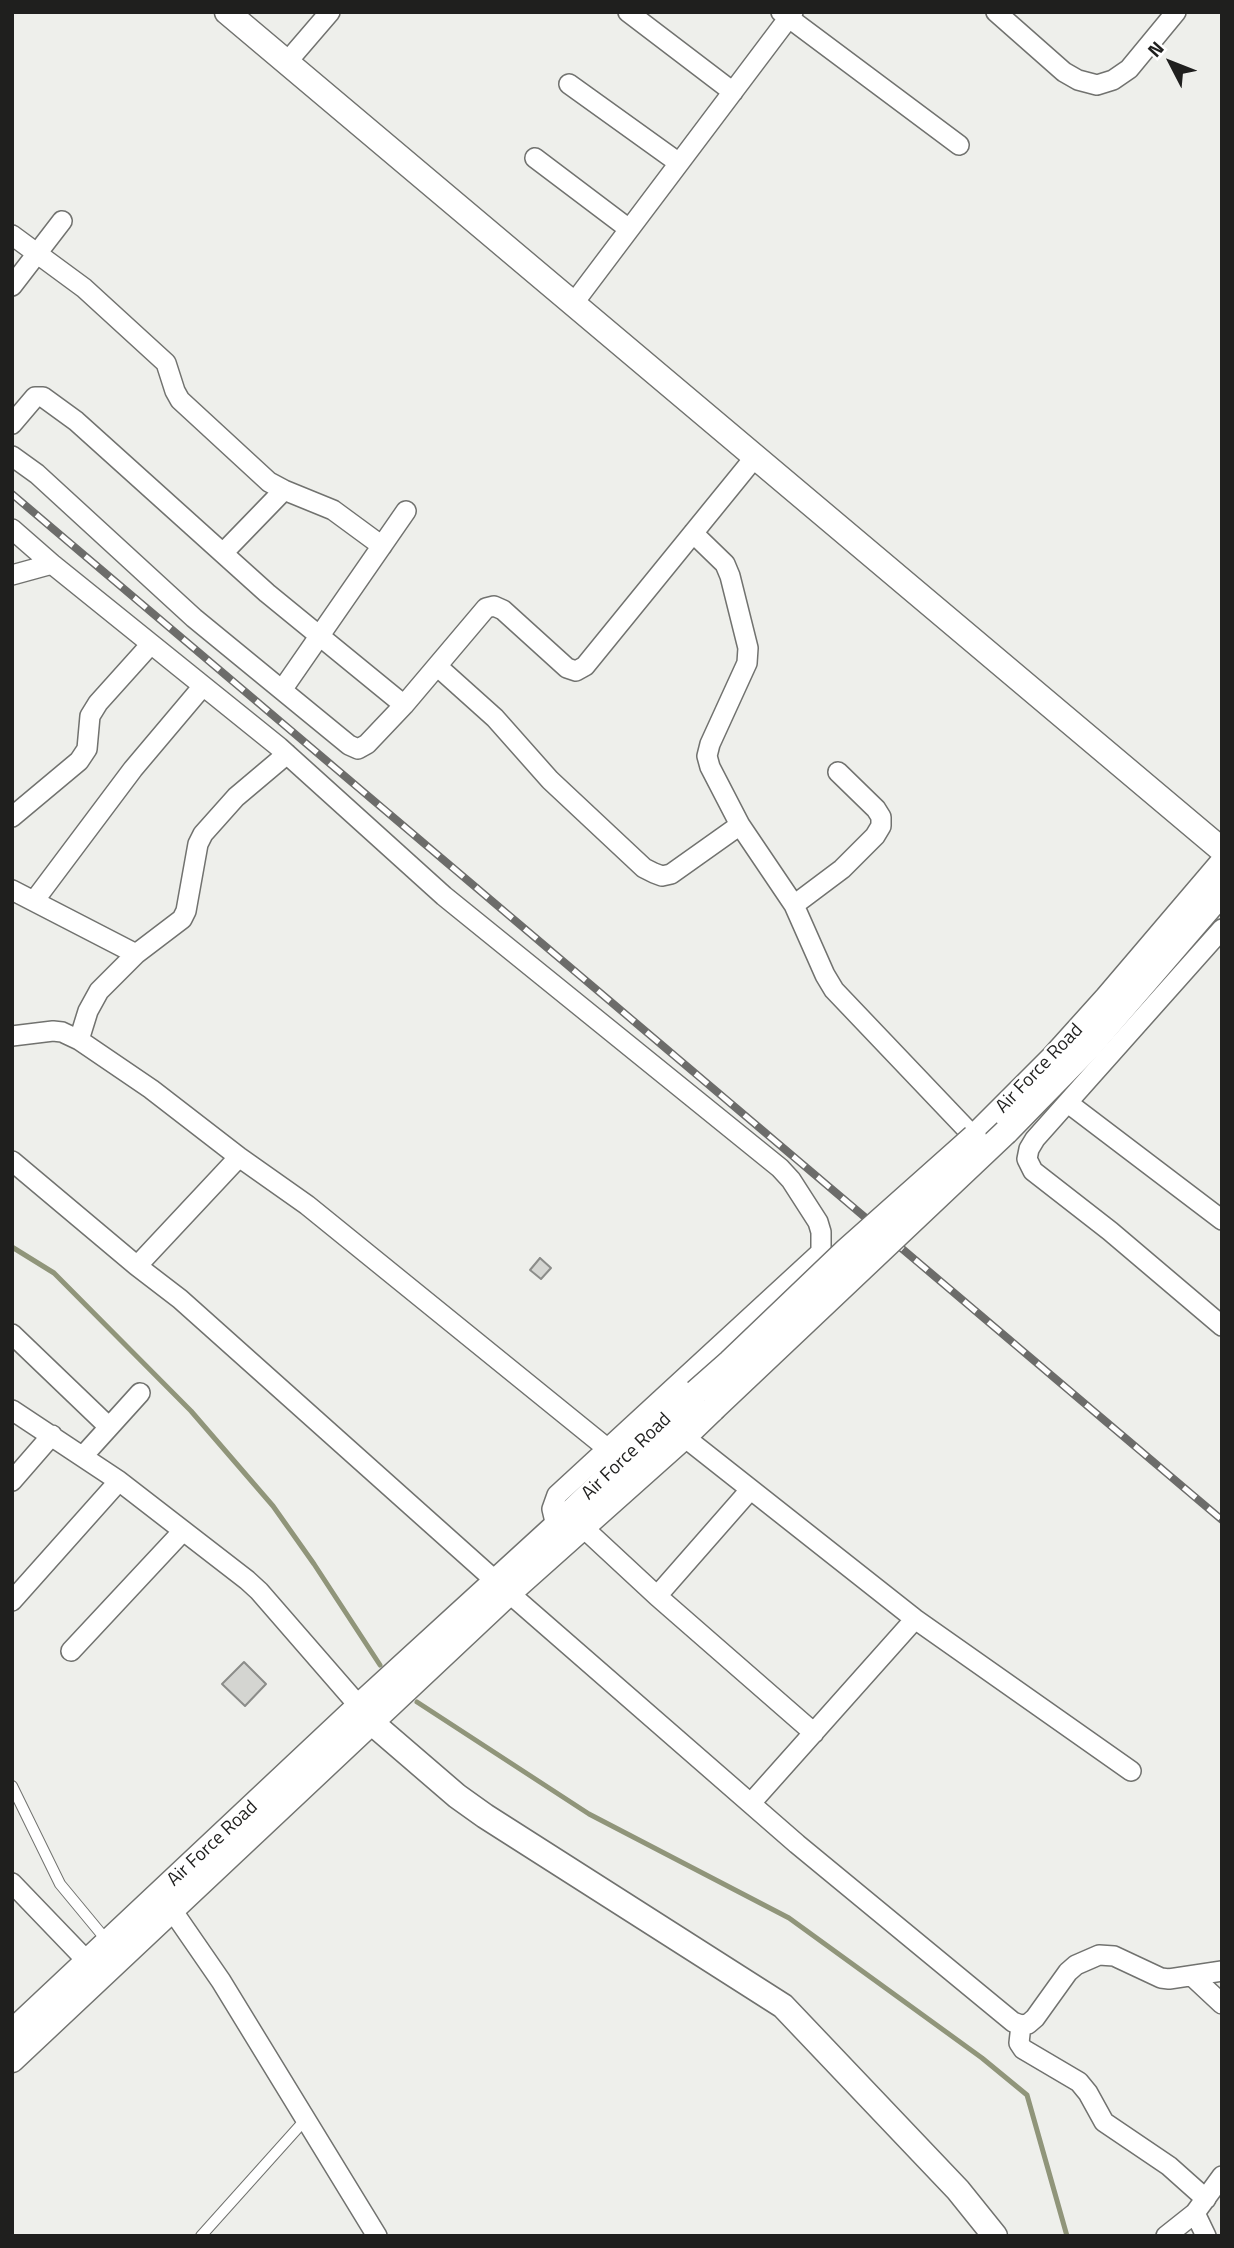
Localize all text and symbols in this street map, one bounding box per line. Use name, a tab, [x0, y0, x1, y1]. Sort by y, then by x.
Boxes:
north arrow	[1136, 28, 1206, 98]
text: N	[1140, 34, 1170, 63]
street label: Air Force Road	[992, 1020, 1088, 1118]
street label: Air Force Road	[578, 1409, 676, 1505]
street label: Air Force Road	[163, 1796, 263, 1892]

